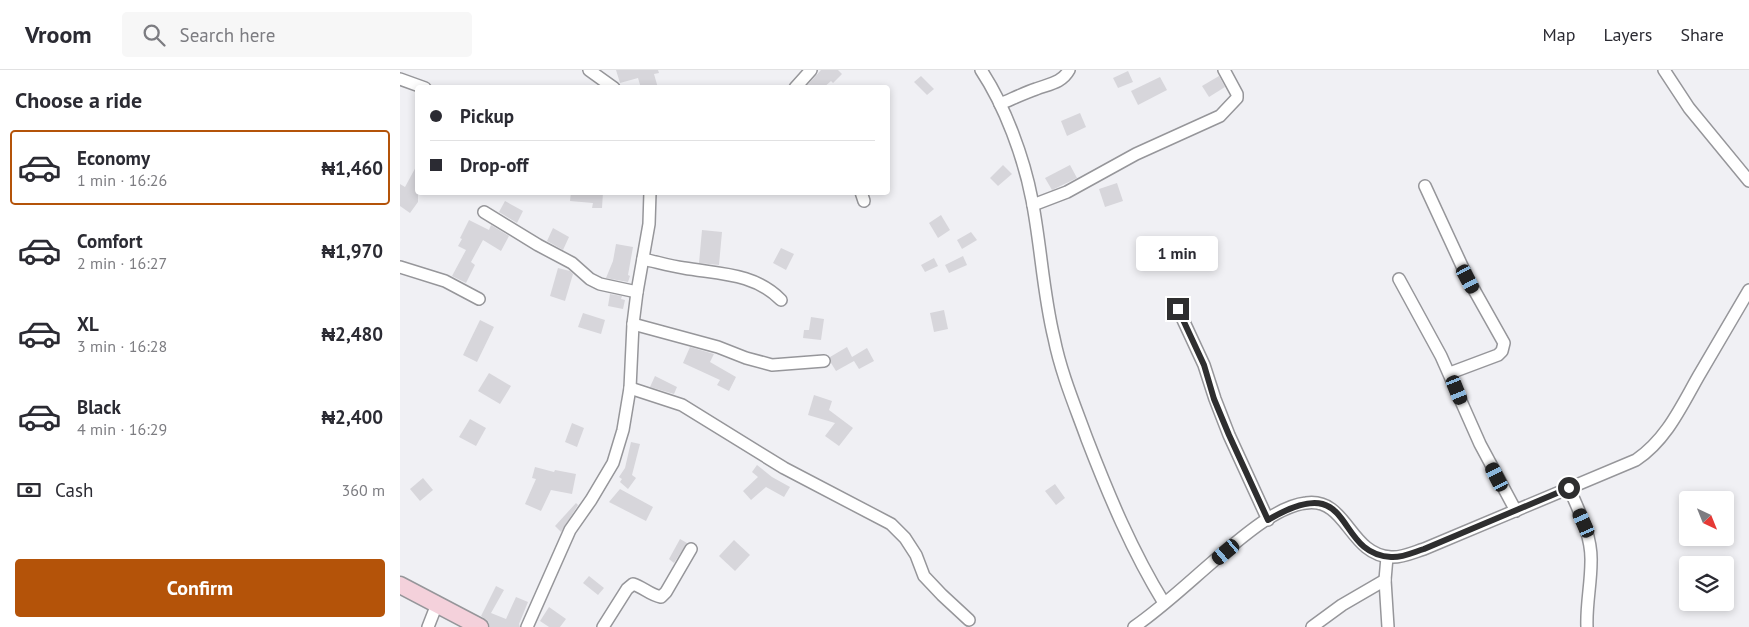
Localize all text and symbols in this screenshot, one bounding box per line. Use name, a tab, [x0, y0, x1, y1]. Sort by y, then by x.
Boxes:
search box	[122, 12, 472, 57]
text: Vroom	[25, 19, 92, 50]
icon: search	[140, 21, 168, 49]
text: Search here	[180, 23, 275, 47]
text: Map	[1543, 23, 1575, 46]
text: Layers	[1603, 23, 1652, 46]
text: Share	[1680, 23, 1724, 46]
text: Choose a ride	[15, 86, 142, 114]
text: Pickup	[460, 104, 514, 128]
icon: car	[17, 145, 62, 190]
text: Economy	[77, 146, 150, 170]
text: Drop-off	[460, 153, 528, 177]
text: ₦1,460	[321, 156, 383, 180]
text: 1 min · 16:26	[77, 170, 167, 190]
icon: car	[17, 228, 62, 273]
text: Comfort	[77, 229, 143, 253]
callout: 1 min	[1137, 236, 1219, 272]
text: ₦1,970	[321, 239, 383, 263]
text: 1 min	[1157, 243, 1197, 263]
text: 2 min · 16:27	[77, 253, 167, 273]
car	[1454, 262, 1481, 296]
route end	[1167, 298, 1189, 320]
icon: car	[17, 311, 62, 356]
text: XL	[77, 312, 99, 336]
text: ₦2,480	[321, 322, 383, 346]
text: 3 min · 16:28	[77, 336, 167, 356]
car	[1444, 373, 1469, 407]
icon: car	[17, 394, 62, 439]
text: Black	[77, 395, 121, 419]
text: ₦2,400	[321, 405, 383, 429]
text: 4 min · 16:29	[77, 419, 167, 439]
car	[1483, 460, 1510, 494]
icon: cash	[15, 476, 43, 504]
route start	[1558, 477, 1580, 499]
text: Cash	[55, 478, 93, 502]
text: 360 m	[342, 480, 385, 500]
north arrow	[1679, 491, 1734, 546]
map controls	[1679, 491, 1734, 611]
car	[1571, 506, 1596, 540]
car	[1209, 537, 1242, 567]
button: layers	[1679, 556, 1734, 611]
button: Confirm	[15, 559, 385, 617]

